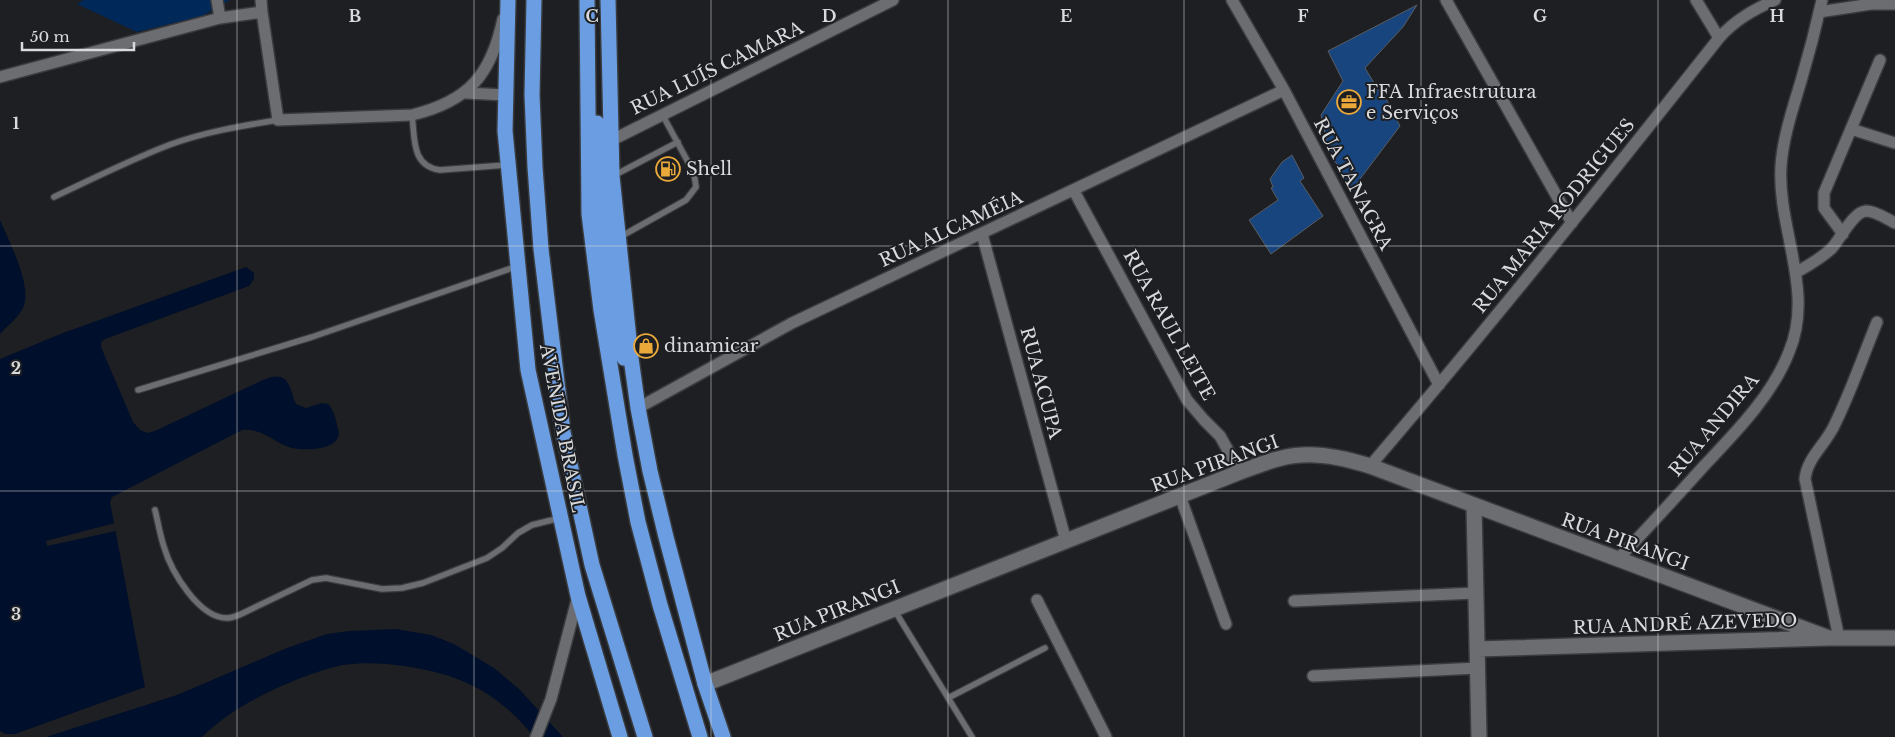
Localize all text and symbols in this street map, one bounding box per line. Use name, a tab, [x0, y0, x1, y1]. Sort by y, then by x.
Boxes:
text: B	[349, 6, 362, 26]
text: C	[585, 6, 599, 26]
text: D	[822, 6, 836, 26]
text: E	[1060, 6, 1072, 26]
text: F	[1297, 6, 1309, 26]
text: G	[1533, 6, 1547, 26]
text: H	[1769, 6, 1785, 26]
street label: RUA LUÍS CAMARA	[627, 15, 808, 119]
scale bar	[22, 20, 135, 52]
text: 50 m	[30, 27, 70, 46]
place label: FFA Infraestrutura e Serviços	[1366, 81, 1536, 124]
office icon: FFA Infraestrutura e Serviços	[1336, 89, 1362, 115]
text: 1	[13, 113, 20, 133]
street label: RUA TANAGRA	[1309, 114, 1398, 255]
street label: RUA MARIA RODRIGUES	[1469, 114, 1639, 318]
fuel station icon: Shell	[655, 156, 681, 182]
place label: Shell	[686, 158, 732, 180]
street label: RUA ALCAMÉIA	[875, 185, 1027, 272]
street label: RUA RAUL LEITE	[1119, 246, 1219, 404]
street label: RUA ACUPA	[1016, 325, 1067, 442]
shop icon: dinamicar	[633, 333, 659, 359]
place label: dinamicar	[664, 335, 759, 357]
street label: AVENIDA BRASIL	[535, 341, 589, 514]
text: 2	[11, 358, 21, 378]
street label: RUA ANDIRA	[1665, 368, 1764, 481]
street label: RUA PIRANGI	[1148, 431, 1282, 497]
street label: RUA PIRANGI	[1558, 509, 1692, 575]
street label: RUA PIRANGI	[771, 576, 903, 646]
text: 3	[11, 604, 21, 624]
street label: RUA ANDRÉ AZEVEDO	[1572, 608, 1798, 639]

